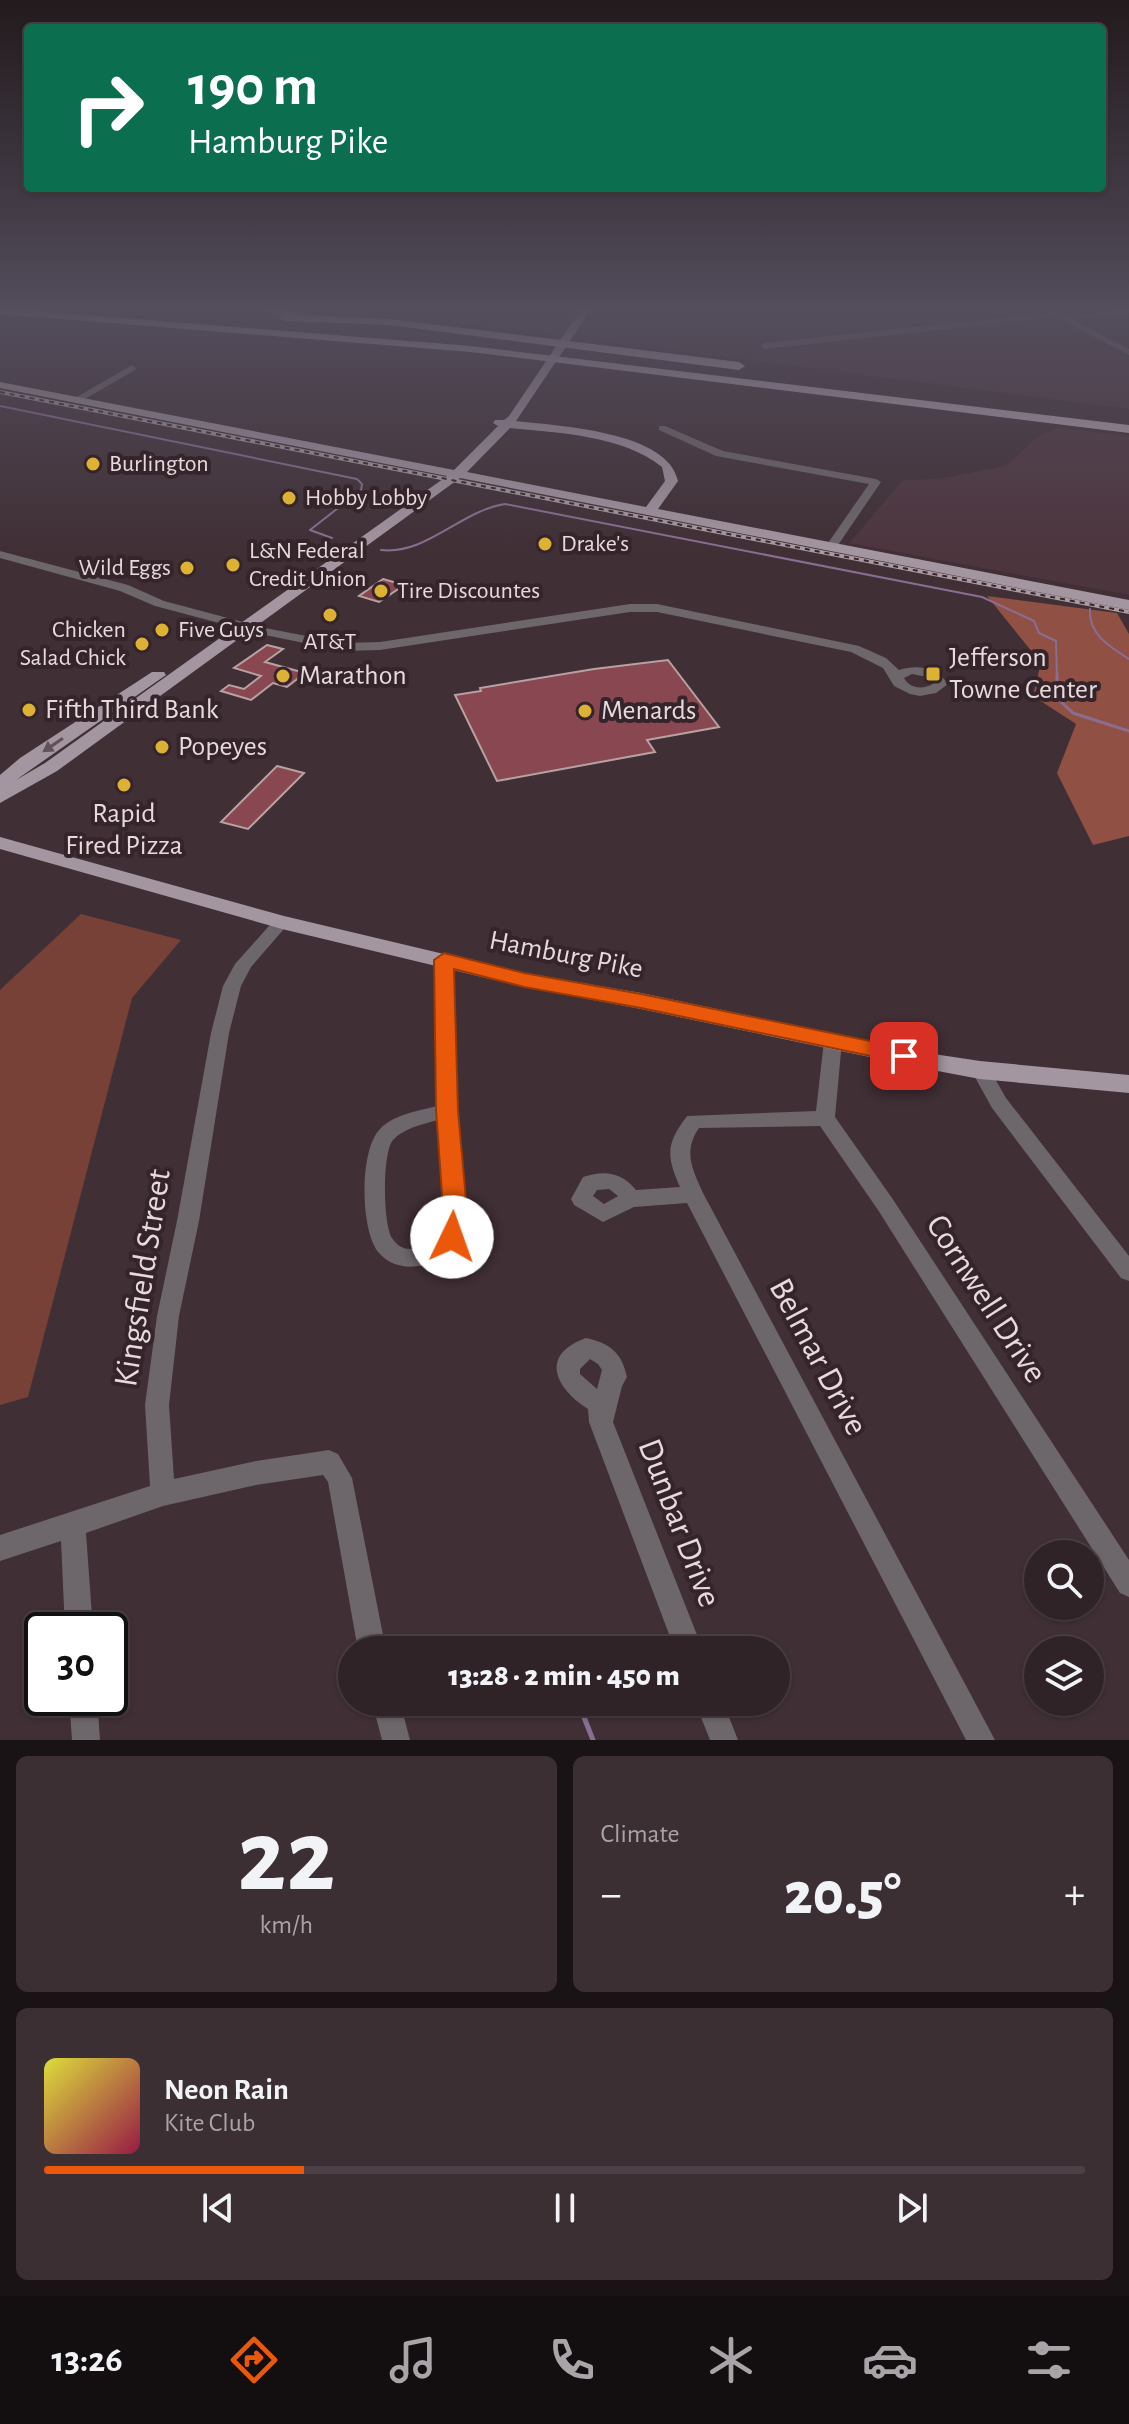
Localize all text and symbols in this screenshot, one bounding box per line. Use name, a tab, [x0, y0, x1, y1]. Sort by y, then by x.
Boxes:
icon: right	[56, 56, 160, 160]
text: 190 m	[188, 59, 318, 115]
text: Hamburg Pike	[188, 124, 388, 160]
place label: Burlington	[109, 452, 209, 476]
marker: Burlington	[84, 455, 102, 473]
place label: Hobby Lobby	[305, 486, 427, 510]
marker: Hobby Lobby	[280, 489, 298, 507]
place label: Drake's	[561, 532, 629, 556]
marker: Drake's	[536, 535, 554, 553]
place label: L&N Federal Credit Union	[249, 539, 366, 591]
place label: Wild Eggs	[79, 556, 171, 580]
marker: L&N Federal Credit Union	[224, 556, 242, 574]
marker: Wild Eggs	[178, 559, 196, 577]
place label: Tire Discountes	[397, 579, 540, 603]
marker: Tire Discountes	[372, 582, 390, 600]
marker: AT&T	[321, 606, 339, 624]
place label: Chicken Salad Chick	[20, 618, 126, 670]
place label: Five Guys	[178, 618, 264, 642]
marker: Five Guys	[153, 621, 171, 639]
place label: AT&T	[304, 630, 357, 654]
marker: Chicken Salad Chick	[133, 635, 151, 653]
place label: Jefferson Towne Center	[949, 644, 1097, 704]
place label: Marathon	[299, 662, 407, 690]
marker: Jefferson Towne Center	[924, 665, 942, 683]
marker: Marathon	[274, 667, 292, 685]
place label: Fifth Third Bank	[45, 696, 219, 724]
place label: Menards	[601, 697, 696, 725]
marker: Fifth Third Bank	[20, 701, 38, 719]
marker: Menards	[576, 702, 594, 720]
place label: Popeyes	[178, 733, 267, 761]
one-way arrow	[42, 737, 63, 752]
marker: Popeyes	[153, 738, 171, 756]
marker: Rapid Fired Pizza	[115, 776, 133, 794]
place label: Rapid Fired Pizza	[65, 800, 183, 860]
street label: Hamburg Pike	[487, 926, 645, 984]
pin	[870, 1022, 938, 1090]
icon: arrive	[882, 1034, 926, 1078]
street label: Kingsfield Street	[109, 1167, 177, 1389]
position arrow	[410, 1195, 494, 1279]
street label: Cornwell Drive	[919, 1209, 1053, 1389]
street label: Belmar Drive	[763, 1273, 873, 1441]
street label: Dunbar Drive	[631, 1434, 727, 1612]
map controls	[1024, 1540, 1104, 1716]
button: search	[1024, 1540, 1104, 1620]
speed limit sign: 30	[24, 1612, 128, 1716]
button: layers	[1024, 1636, 1104, 1716]
text: 13:28 · 2 min · 450 m	[448, 1661, 680, 1691]
text: 22	[237, 1806, 335, 1910]
text: Climate	[601, 1821, 679, 1847]
text: 20.5°	[784, 1865, 901, 1925]
text: −	[601, 1873, 622, 1917]
text: +	[1064, 1873, 1085, 1917]
text: km/h	[259, 1912, 313, 1938]
text: Neon Rain	[164, 2075, 289, 2105]
text: Kite Club	[164, 2110, 255, 2136]
icon: previous	[196, 2186, 240, 2230]
icon: pause	[543, 2186, 587, 2230]
icon: next	[890, 2186, 934, 2230]
icon: directions	[226, 2332, 282, 2388]
icon: music	[385, 2332, 441, 2388]
icon: phone	[544, 2332, 600, 2388]
icon: climate	[703, 2332, 759, 2388]
icon: car	[862, 2332, 918, 2388]
icon: filters	[1021, 2332, 1077, 2388]
text: 13:26	[52, 2342, 123, 2378]

